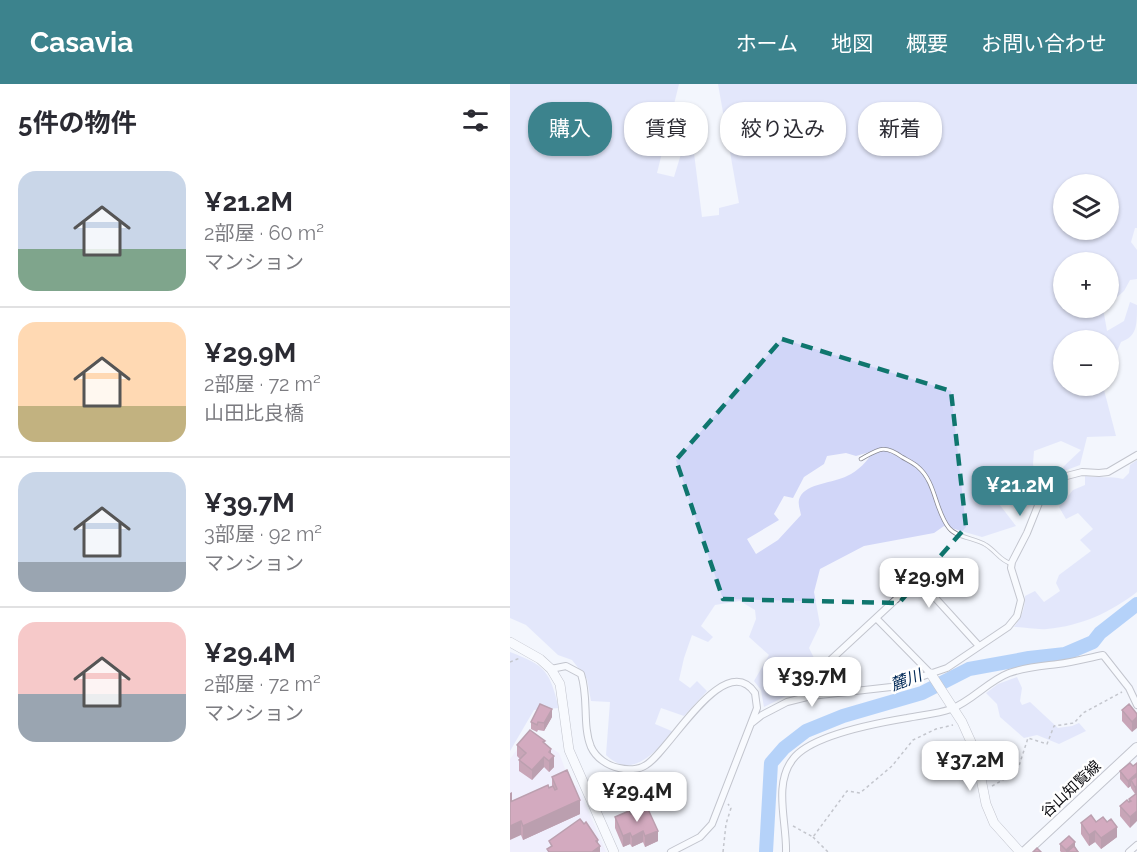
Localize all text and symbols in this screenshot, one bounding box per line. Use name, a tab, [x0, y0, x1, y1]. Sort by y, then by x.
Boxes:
text: Casavia	[30, 26, 133, 59]
text: ホーム	[736, 31, 798, 56]
text: 地図	[831, 31, 873, 56]
text: 概要	[906, 31, 948, 56]
text: お問い合わせ	[981, 31, 1107, 56]
chip: 購入	[528, 102, 612, 156]
chip: 賃貸	[624, 102, 708, 156]
chip: 絞り込み	[720, 102, 846, 156]
chip: 新着	[858, 102, 942, 156]
icon: filters	[459, 104, 492, 137]
text: 5件の物件	[18, 108, 136, 138]
map controls	[1053, 174, 1119, 396]
button: layers	[1053, 174, 1119, 240]
text: ¥21.2M	[204, 187, 293, 217]
icon: home	[66, 195, 138, 267]
text: 2部屋 · 60 m²	[204, 221, 324, 245]
text: マンション	[204, 250, 304, 274]
button: +	[1053, 252, 1119, 318]
button: −	[1053, 330, 1119, 396]
text: ¥29.9M	[204, 338, 296, 368]
icon: home	[66, 346, 138, 418]
text: 2部屋 · 72 m²	[204, 372, 321, 396]
text: 山田比良橋	[204, 401, 304, 425]
pin: ¥21.2M	[971, 466, 1069, 517]
text: ¥21.2M	[986, 473, 1054, 497]
text: ¥39.7M	[204, 488, 295, 518]
icon: home	[66, 496, 138, 568]
text: 3部屋 · 92 m²	[204, 522, 322, 546]
text: マンション	[204, 551, 304, 575]
pin: ¥29.9M	[880, 558, 978, 609]
text: ¥29.9M	[894, 565, 964, 589]
text: ¥29.4M	[204, 638, 296, 668]
icon: home	[66, 646, 138, 718]
pin: ¥39.7M	[763, 657, 861, 708]
text: ¥39.7M	[777, 664, 847, 688]
water label: 麓川	[888, 665, 926, 695]
text: 2部屋 · 72 m²	[204, 672, 321, 696]
text: マンション	[204, 701, 304, 725]
pin: ¥37.2M	[921, 741, 1019, 792]
text: ¥37.2M	[936, 748, 1004, 772]
street label: 谷山知覧線	[1037, 757, 1105, 821]
pin: ¥29.4M	[588, 772, 686, 823]
text: ¥29.4M	[602, 779, 672, 803]

